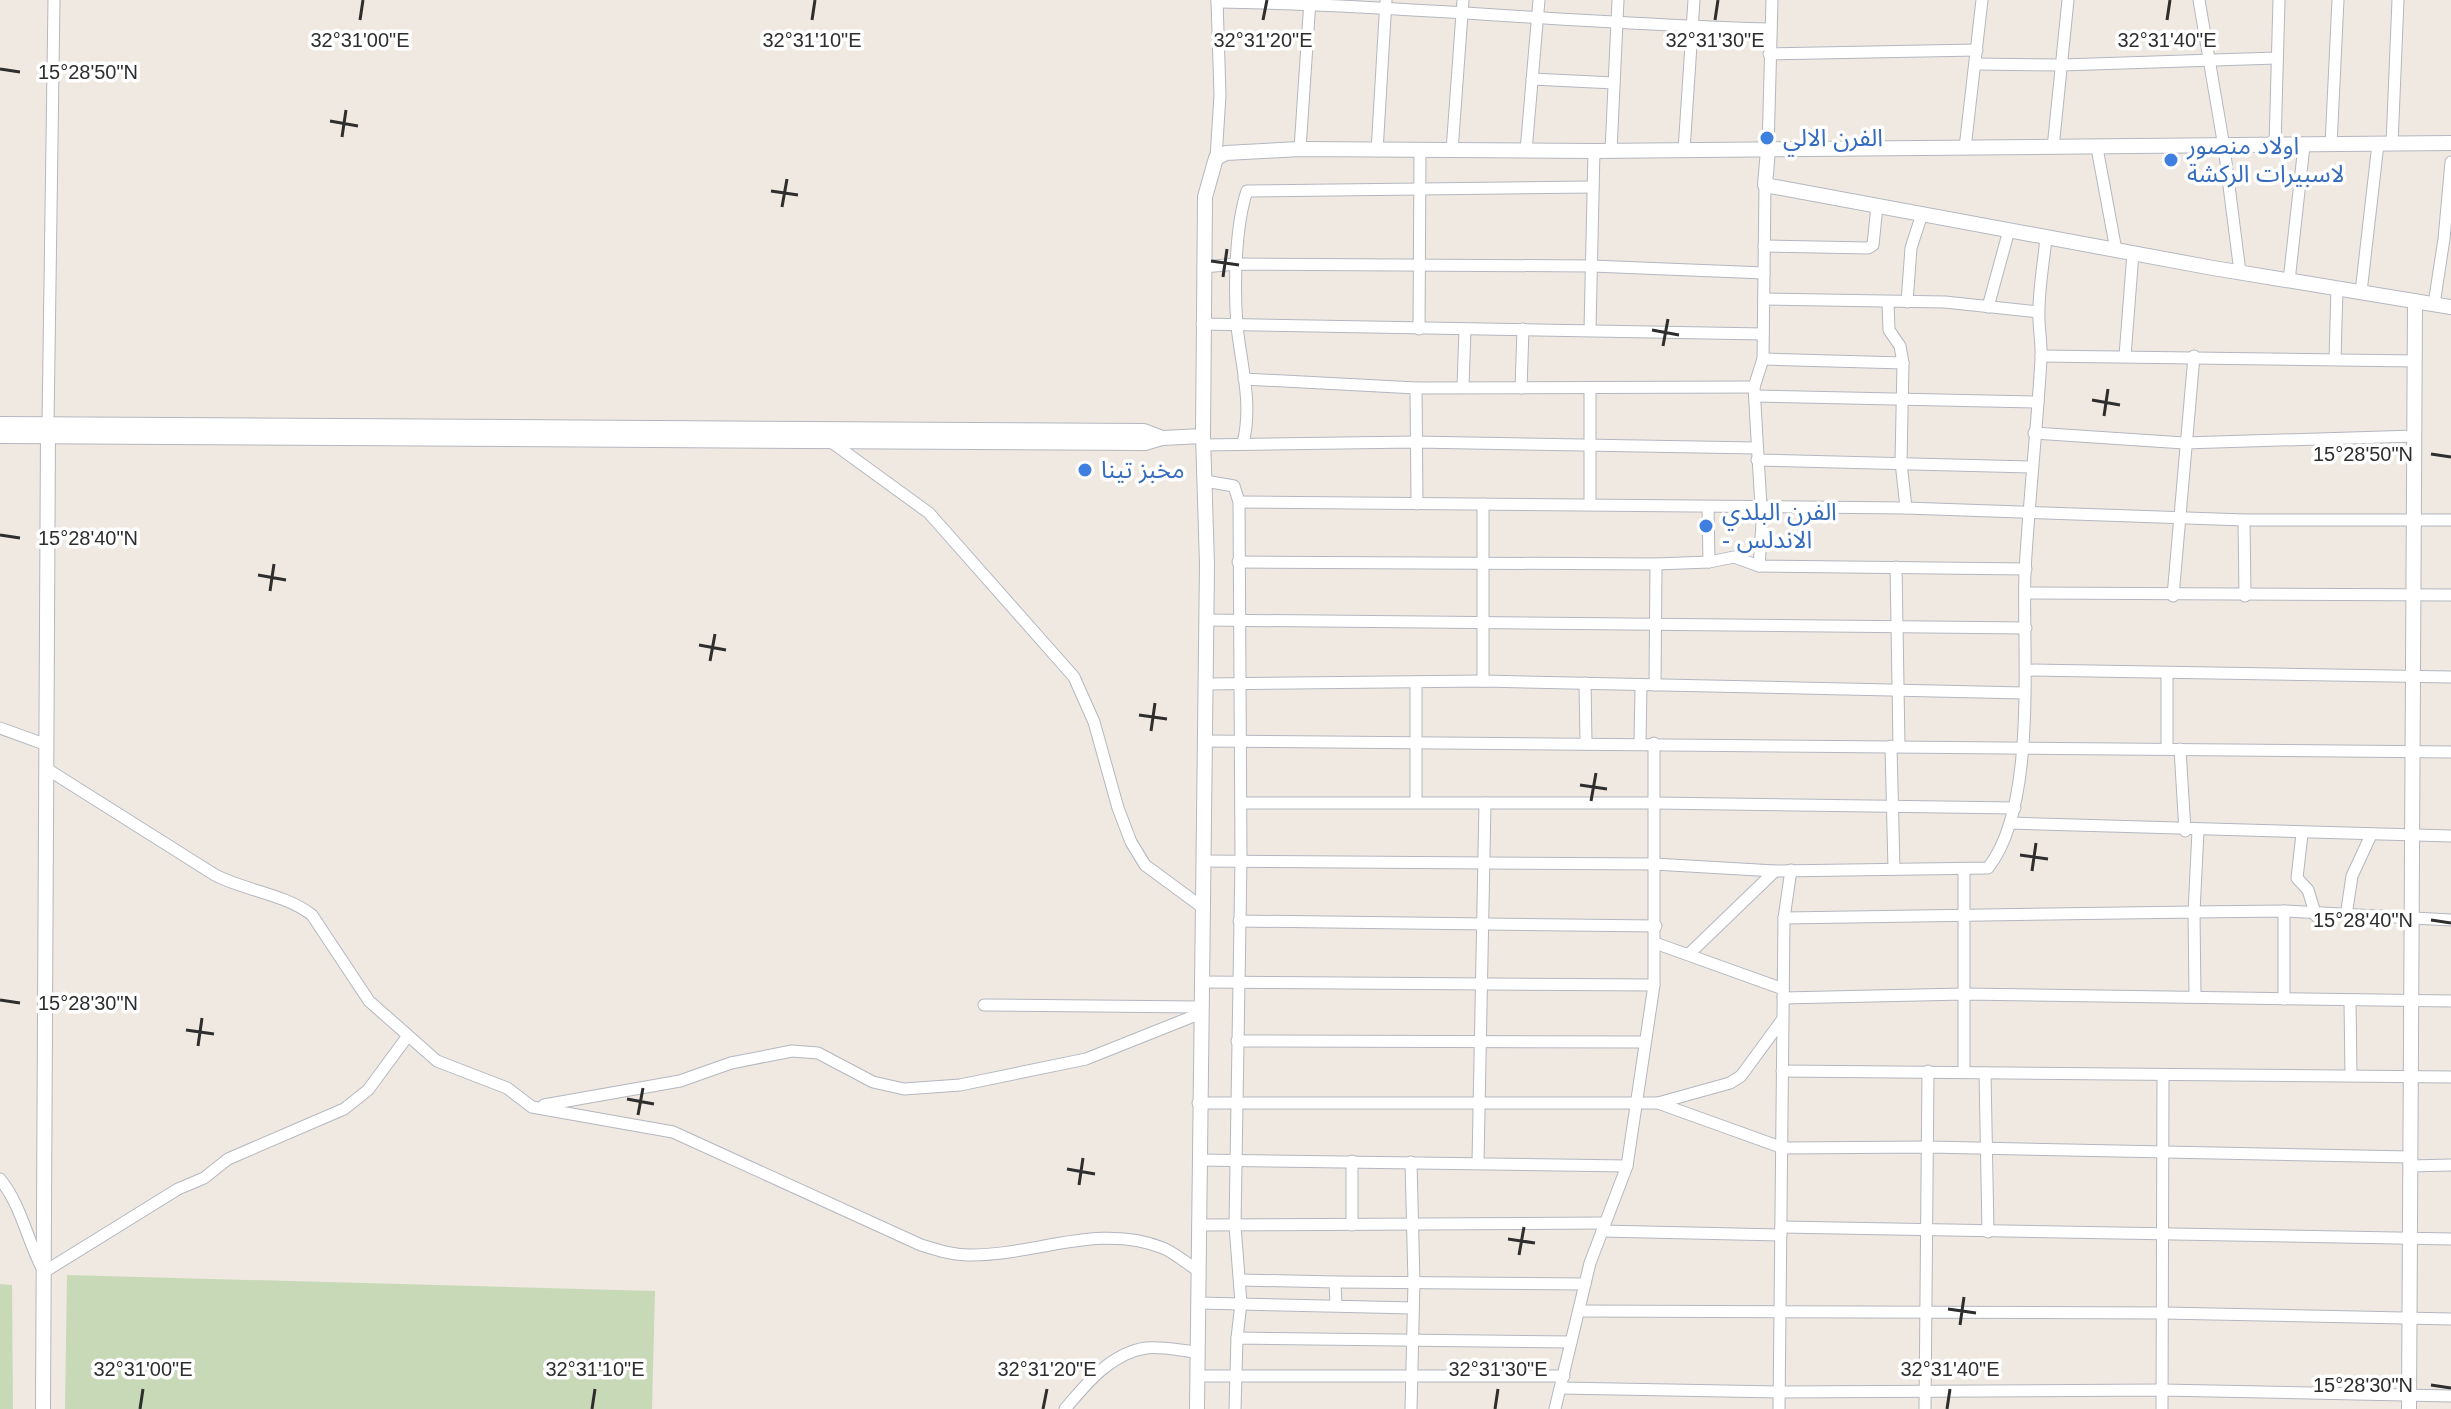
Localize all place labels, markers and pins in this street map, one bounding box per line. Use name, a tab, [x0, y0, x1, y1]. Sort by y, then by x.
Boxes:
place label: الفرن الالي	[1783, 124, 1883, 157]
marker: الفرن الالي	[1758, 129, 1776, 147]
place label: اولاد منصور لاسبيرات الركشة	[2186, 132, 2345, 188]
marker: اولاد منصور لاسبيرات الركشة	[2162, 151, 2180, 169]
place label: مخبز تينا	[1101, 456, 1185, 484]
marker: مخبز تينا	[1076, 461, 1094, 479]
place label: الفرن البلدي - الاندلس	[1722, 498, 1837, 553]
marker: الفرن البلدي - الاندلس	[1697, 517, 1715, 535]

